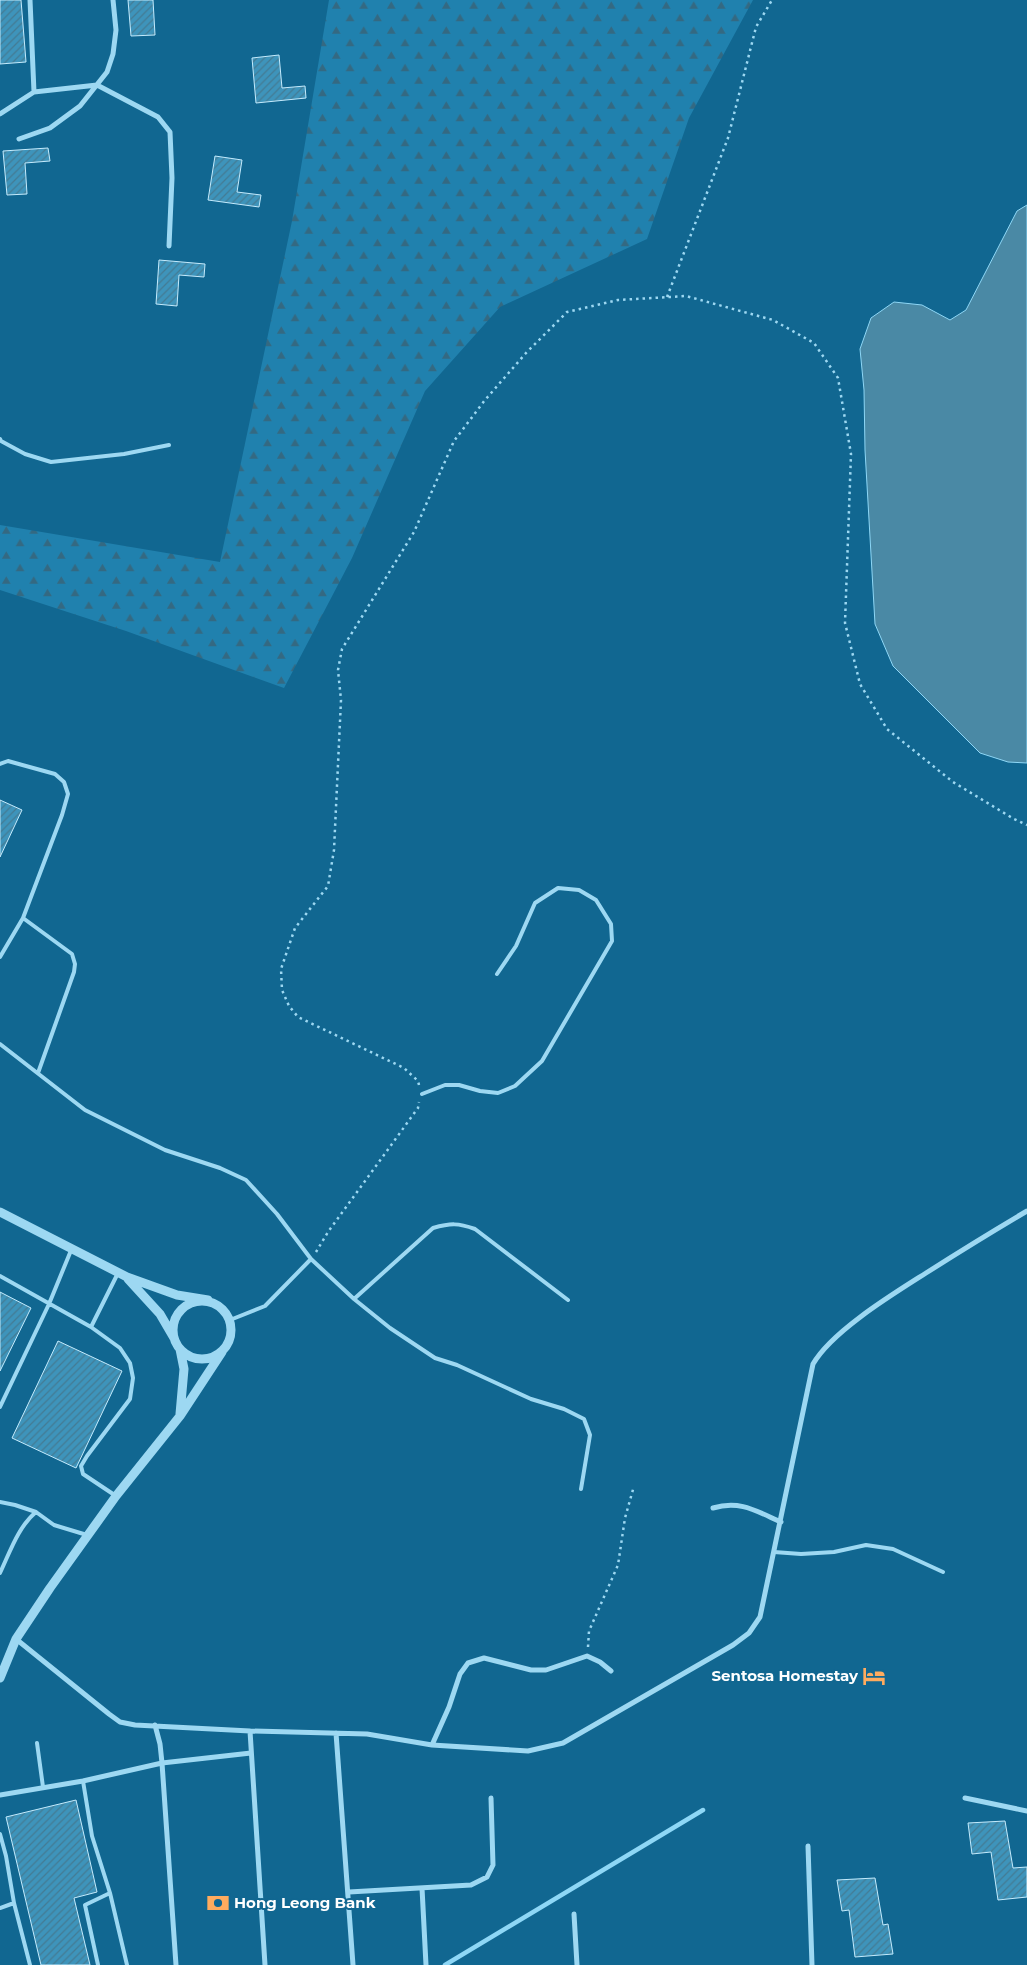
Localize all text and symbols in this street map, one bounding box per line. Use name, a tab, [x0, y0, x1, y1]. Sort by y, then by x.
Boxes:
hotel icon: Sentosa Homestay	[861, 1663, 887, 1689]
place label: Sentosa Homestay	[712, 1666, 859, 1685]
bank icon: Hong Leong Bank	[205, 1890, 231, 1916]
place label: Hong Leong Bank	[234, 1893, 376, 1912]

